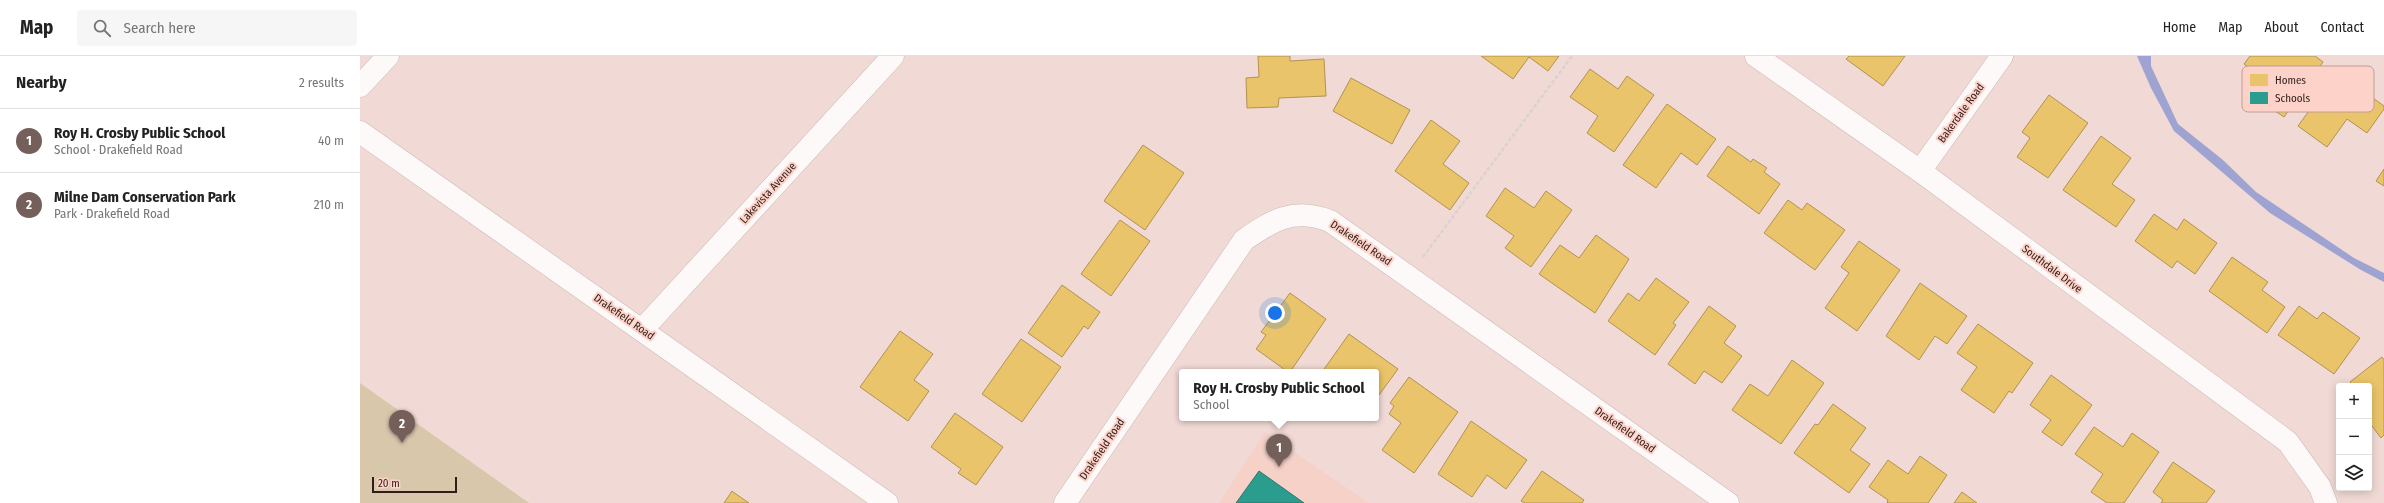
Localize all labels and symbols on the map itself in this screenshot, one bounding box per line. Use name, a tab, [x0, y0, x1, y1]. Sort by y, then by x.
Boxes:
legend	[2242, 66, 2374, 112]
text: Homes	[2275, 74, 2306, 87]
street label: Bakerdale Road	[1935, 81, 1987, 145]
text: Schools	[2275, 92, 2310, 105]
street label: Lakevista Avenue	[737, 160, 799, 226]
street label: Drakefield Road	[1328, 218, 1394, 268]
street label: Southdale Drive	[2019, 242, 2085, 296]
street label: Drakefield Road	[591, 291, 657, 343]
your location	[1265, 303, 1285, 323]
street label: Drakefield Road	[1592, 404, 1658, 456]
pin: 2	[389, 410, 415, 443]
street label: Drakefield Road	[1077, 416, 1127, 482]
pin: 1	[1266, 434, 1292, 467]
scale bar	[372, 475, 457, 494]

